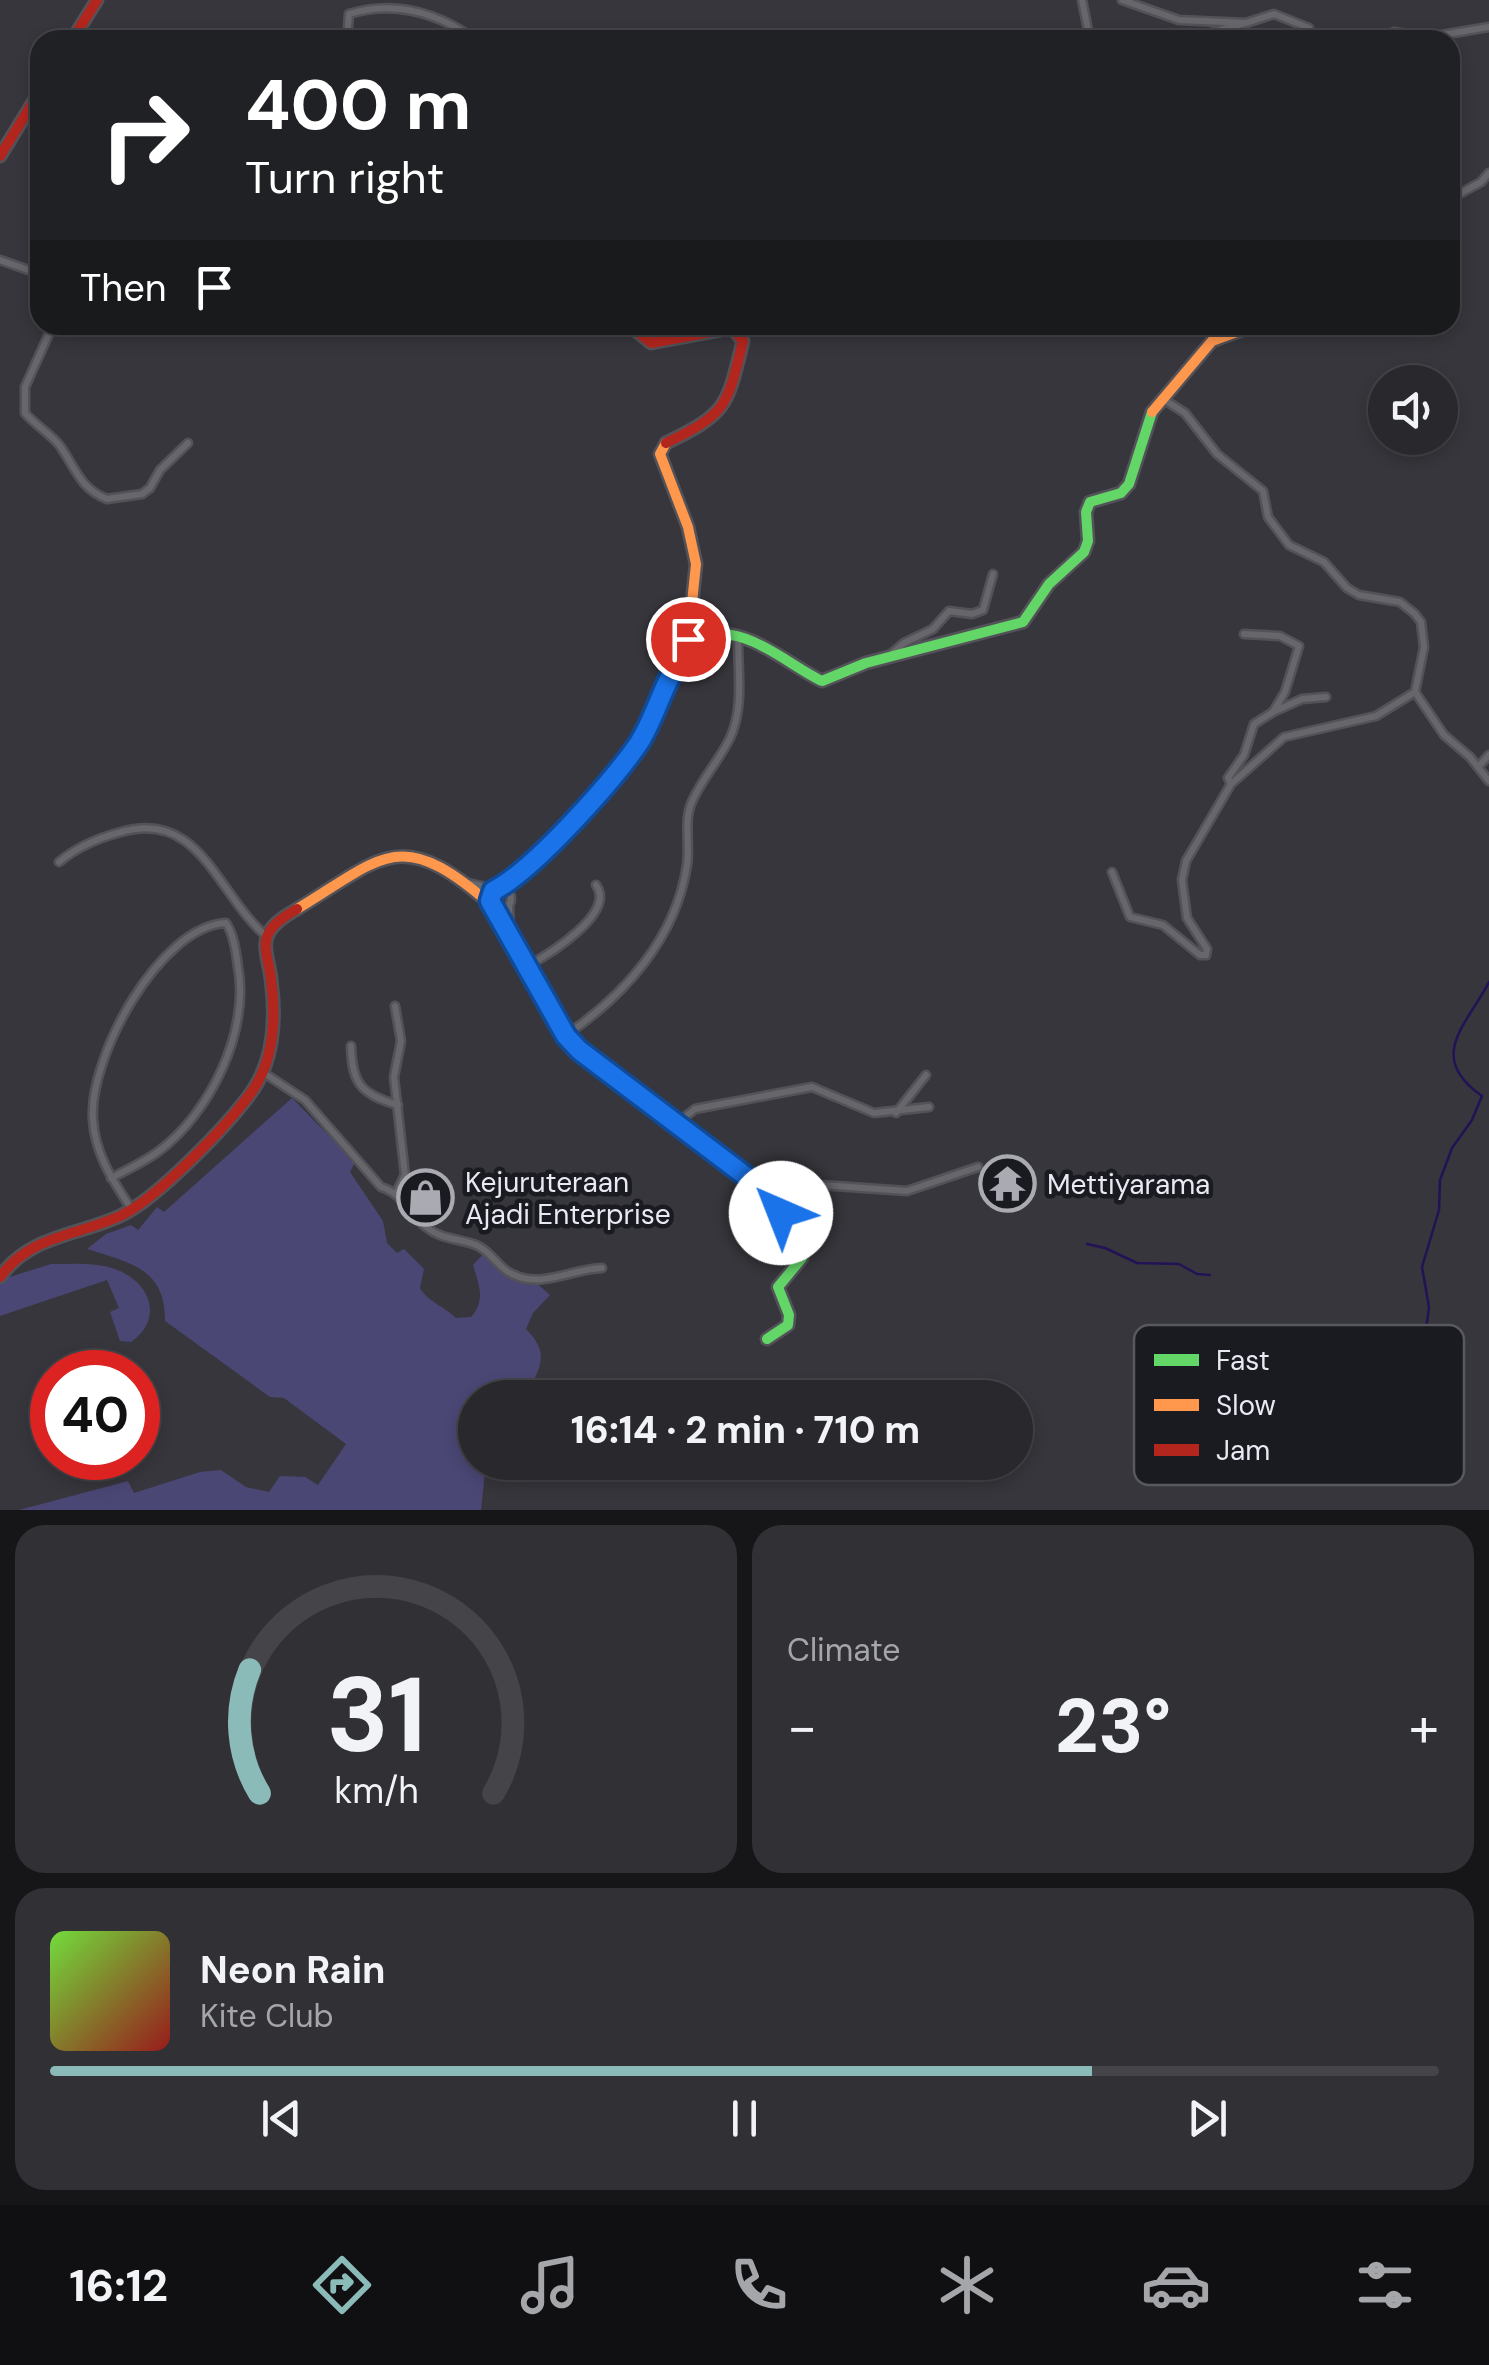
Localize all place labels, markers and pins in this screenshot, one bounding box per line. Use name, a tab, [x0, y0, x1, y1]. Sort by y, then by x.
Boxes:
pin	[646, 597, 731, 682]
temple icon: Mettiyarama	[978, 1154, 1038, 1214]
place label: Kejuruteraan Ajadi Enterprise	[465, 1164, 671, 1233]
place label: Mettiyarama	[1047, 1166, 1210, 1203]
shop icon: Kejuruteraan Ajadi Enterprise	[396, 1168, 456, 1228]

